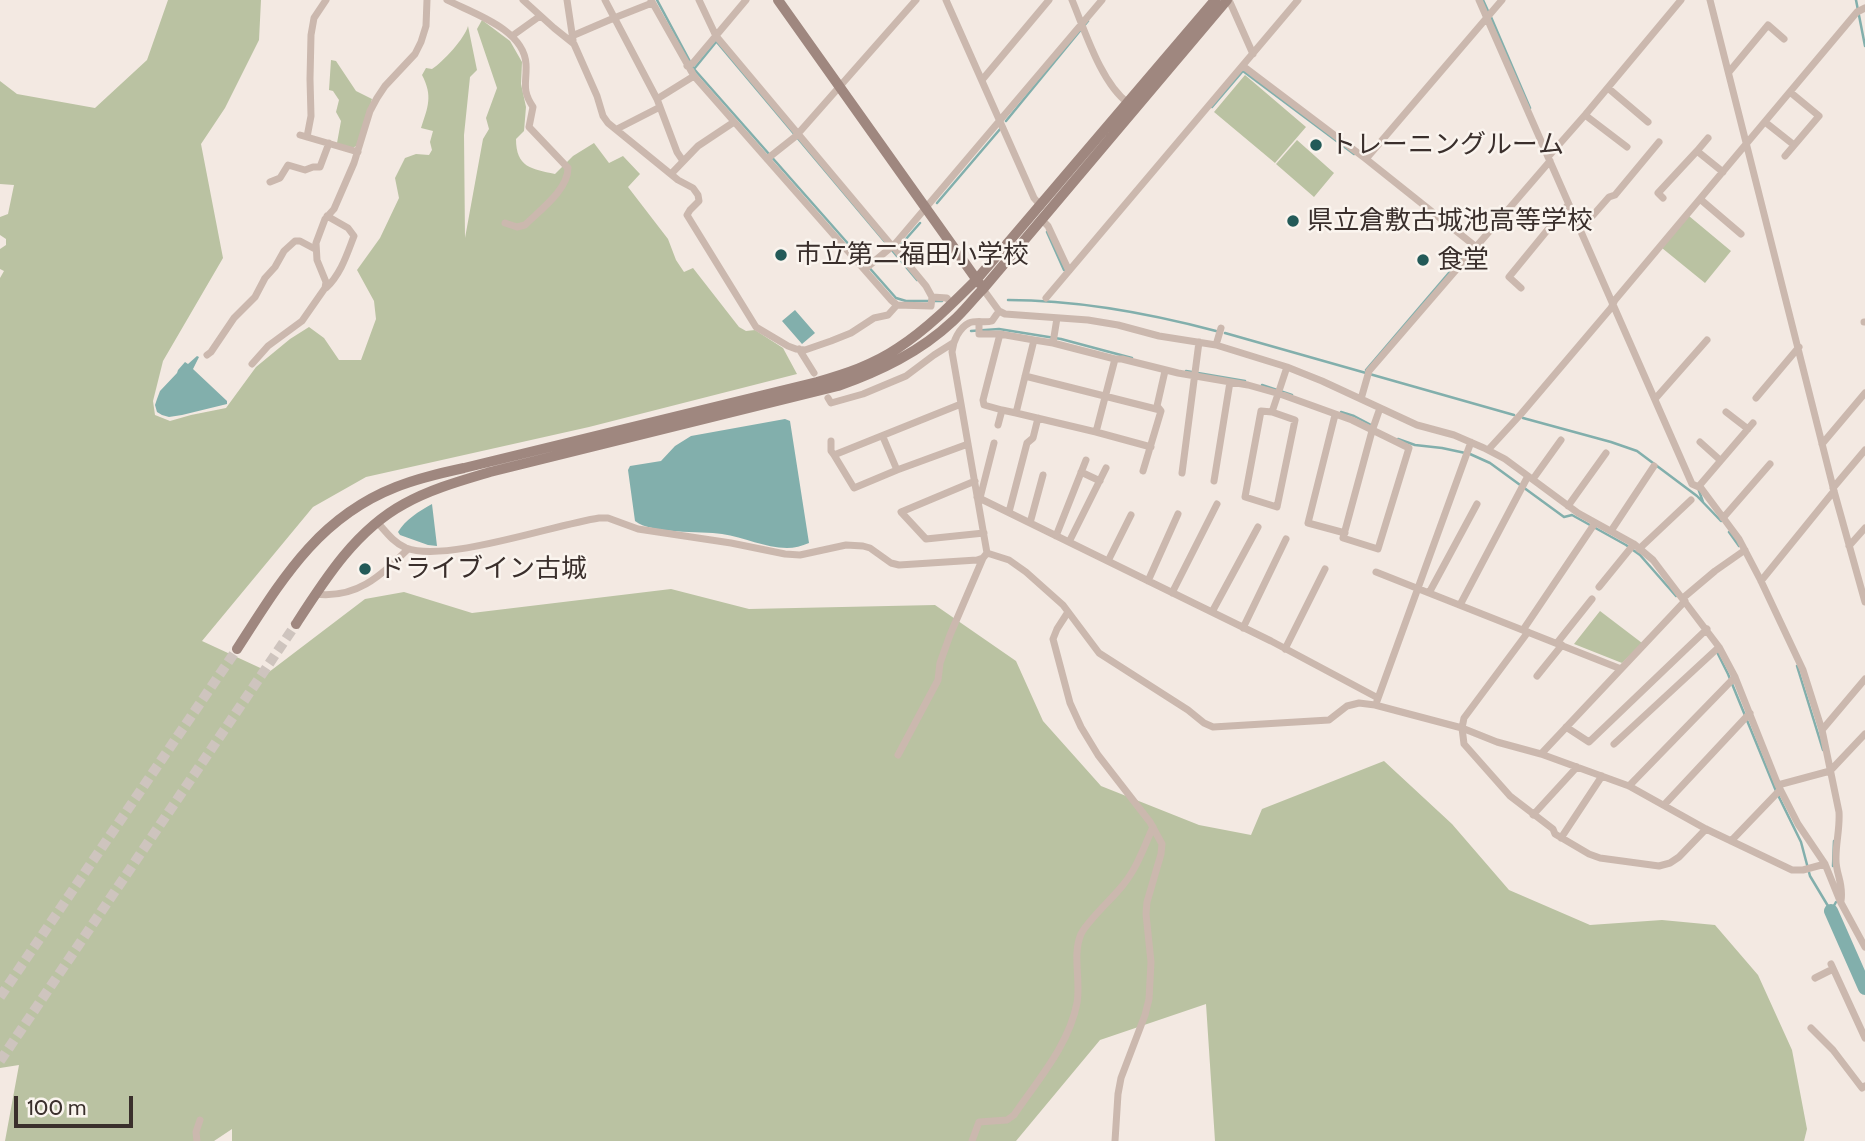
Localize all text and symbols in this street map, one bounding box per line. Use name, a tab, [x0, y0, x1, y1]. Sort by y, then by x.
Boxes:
place label: トレーニングルーム	[1330, 129, 1564, 161]
marker: トレーニングルーム	[1308, 137, 1324, 153]
place label: 県立倉敷古城池高等学校	[1307, 205, 1593, 237]
marker: 県立倉敷古城池高等学校	[1285, 213, 1301, 229]
place label: 市立第二福田小学校	[795, 239, 1029, 271]
place label: 食堂	[1437, 244, 1489, 276]
marker: 市立第二福田小学校	[773, 247, 789, 263]
marker: 食堂	[1415, 252, 1431, 268]
place label: ドライブイン古城	[379, 553, 587, 585]
marker: ドライブイン古城	[357, 561, 373, 577]
scale bar	[18, 1082, 136, 1126]
text: 100 m	[27, 1095, 86, 1120]

